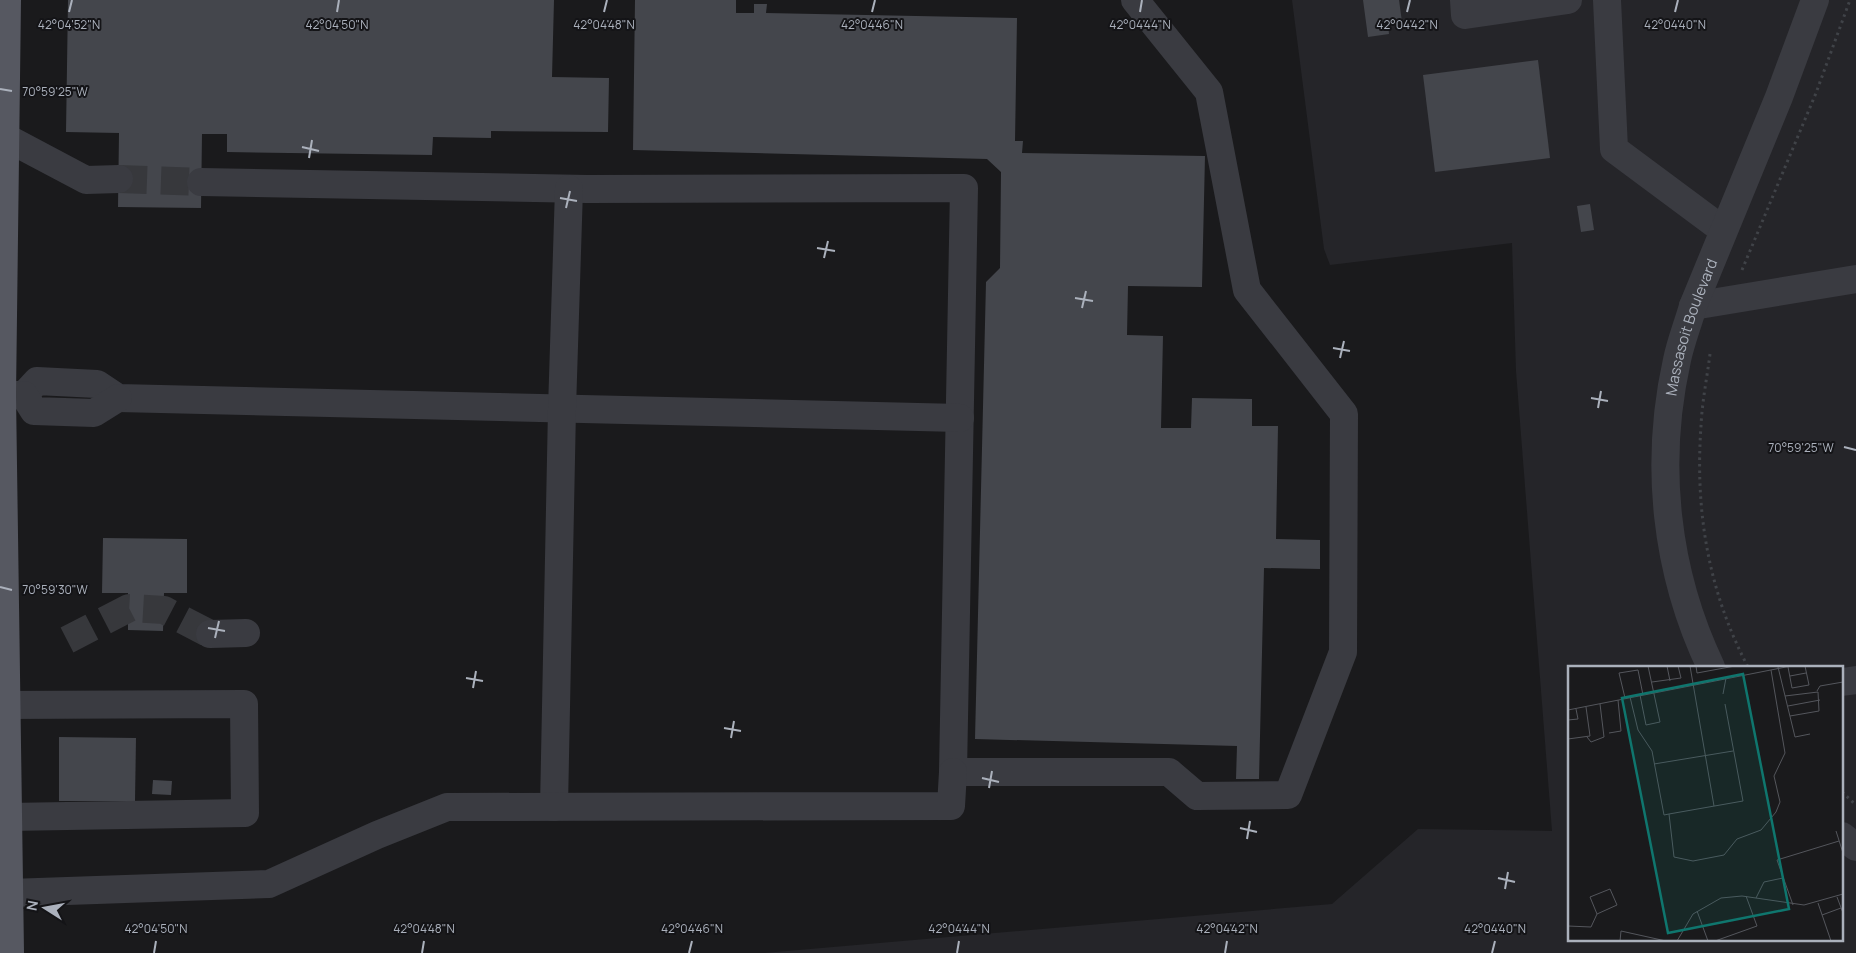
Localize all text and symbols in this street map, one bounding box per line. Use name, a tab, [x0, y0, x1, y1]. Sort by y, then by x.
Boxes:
text: 42°04'52"N	[38, 16, 100, 33]
text: 42°04'50"N	[305, 16, 369, 33]
text: 42°04'48"N	[573, 16, 635, 33]
text: 42°04'46"N	[841, 16, 903, 33]
text: 42°04'44"N	[1109, 16, 1171, 33]
text: 42°04'42"N	[1376, 16, 1438, 33]
text: 42°04'40"N	[1644, 16, 1706, 33]
text: 70°59'25"W	[22, 83, 88, 100]
street label: Massasoit Boulevard	[1660, 255, 1722, 397]
text: 70°59'25"W	[1768, 439, 1834, 456]
text: 70°59'30"W	[22, 581, 89, 598]
inset map	[1568, 666, 1844, 940]
north arrow	[20, 883, 70, 933]
text: N	[21, 899, 42, 912]
text: 42°04'50"N	[124, 920, 188, 937]
text: 42°04'48"N	[393, 920, 455, 937]
text: 42°04'46"N	[661, 920, 723, 937]
text: 42°04'44"N	[928, 920, 990, 937]
text: 42°04'42"N	[1196, 920, 1258, 937]
text: 42°04'40"N	[1464, 920, 1526, 937]

